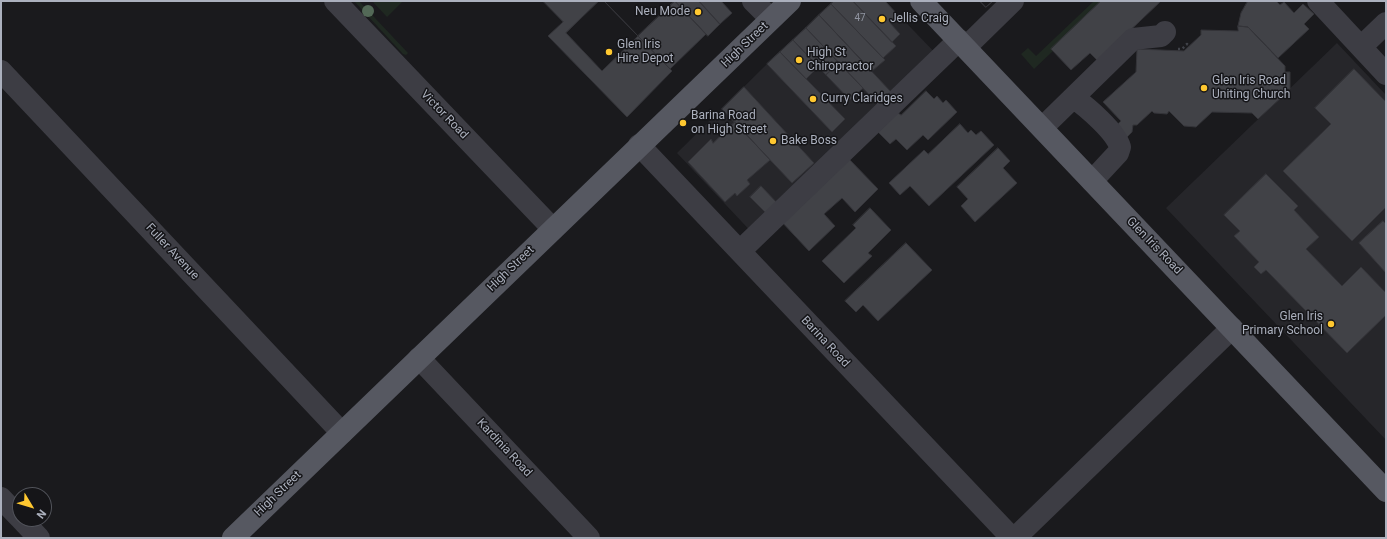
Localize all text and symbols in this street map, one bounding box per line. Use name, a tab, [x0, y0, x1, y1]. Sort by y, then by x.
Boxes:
place label: Neu Mode	[635, 5, 690, 19]
marker: Neu Mode	[693, 7, 703, 17]
house number: 47	[854, 12, 866, 24]
place label: Jellis Craig	[890, 12, 949, 26]
marker: Jellis Craig	[877, 14, 887, 24]
street label: High Street	[719, 19, 771, 71]
place label: Glen Iris Hire Depot	[617, 38, 674, 66]
place label: High St Chiropractor	[807, 46, 873, 74]
marker: Glen Iris Hire Depot	[604, 47, 614, 57]
marker: High St Chiropractor	[794, 55, 804, 65]
place label: Glen Iris Road Uniting Church	[1212, 74, 1290, 102]
marker: Glen Iris Road Uniting Church	[1199, 83, 1209, 93]
street label: Victor Road	[417, 88, 471, 142]
place label: Curry Claridges	[821, 92, 903, 106]
marker: Curry Claridges	[808, 94, 818, 104]
place label: Barina Road on High Street	[691, 109, 767, 137]
marker: Barina Road on High Street	[678, 118, 688, 128]
place label: Bake Boss	[781, 134, 837, 148]
marker: Bake Boss	[768, 136, 778, 146]
street label: Glen Iris Road	[1123, 214, 1185, 278]
street label: Fuller Avenue	[142, 221, 202, 283]
street label: High Street	[485, 243, 537, 295]
place label: Glen Iris Primary School	[1242, 310, 1323, 338]
street label: Barina Road	[798, 313, 852, 371]
marker: Glen Iris Primary School	[1326, 319, 1336, 329]
street label: Kardinia Road	[473, 416, 535, 480]
street label: High Street	[252, 468, 304, 520]
north arrow	[12, 487, 52, 527]
text: N	[34, 507, 49, 521]

